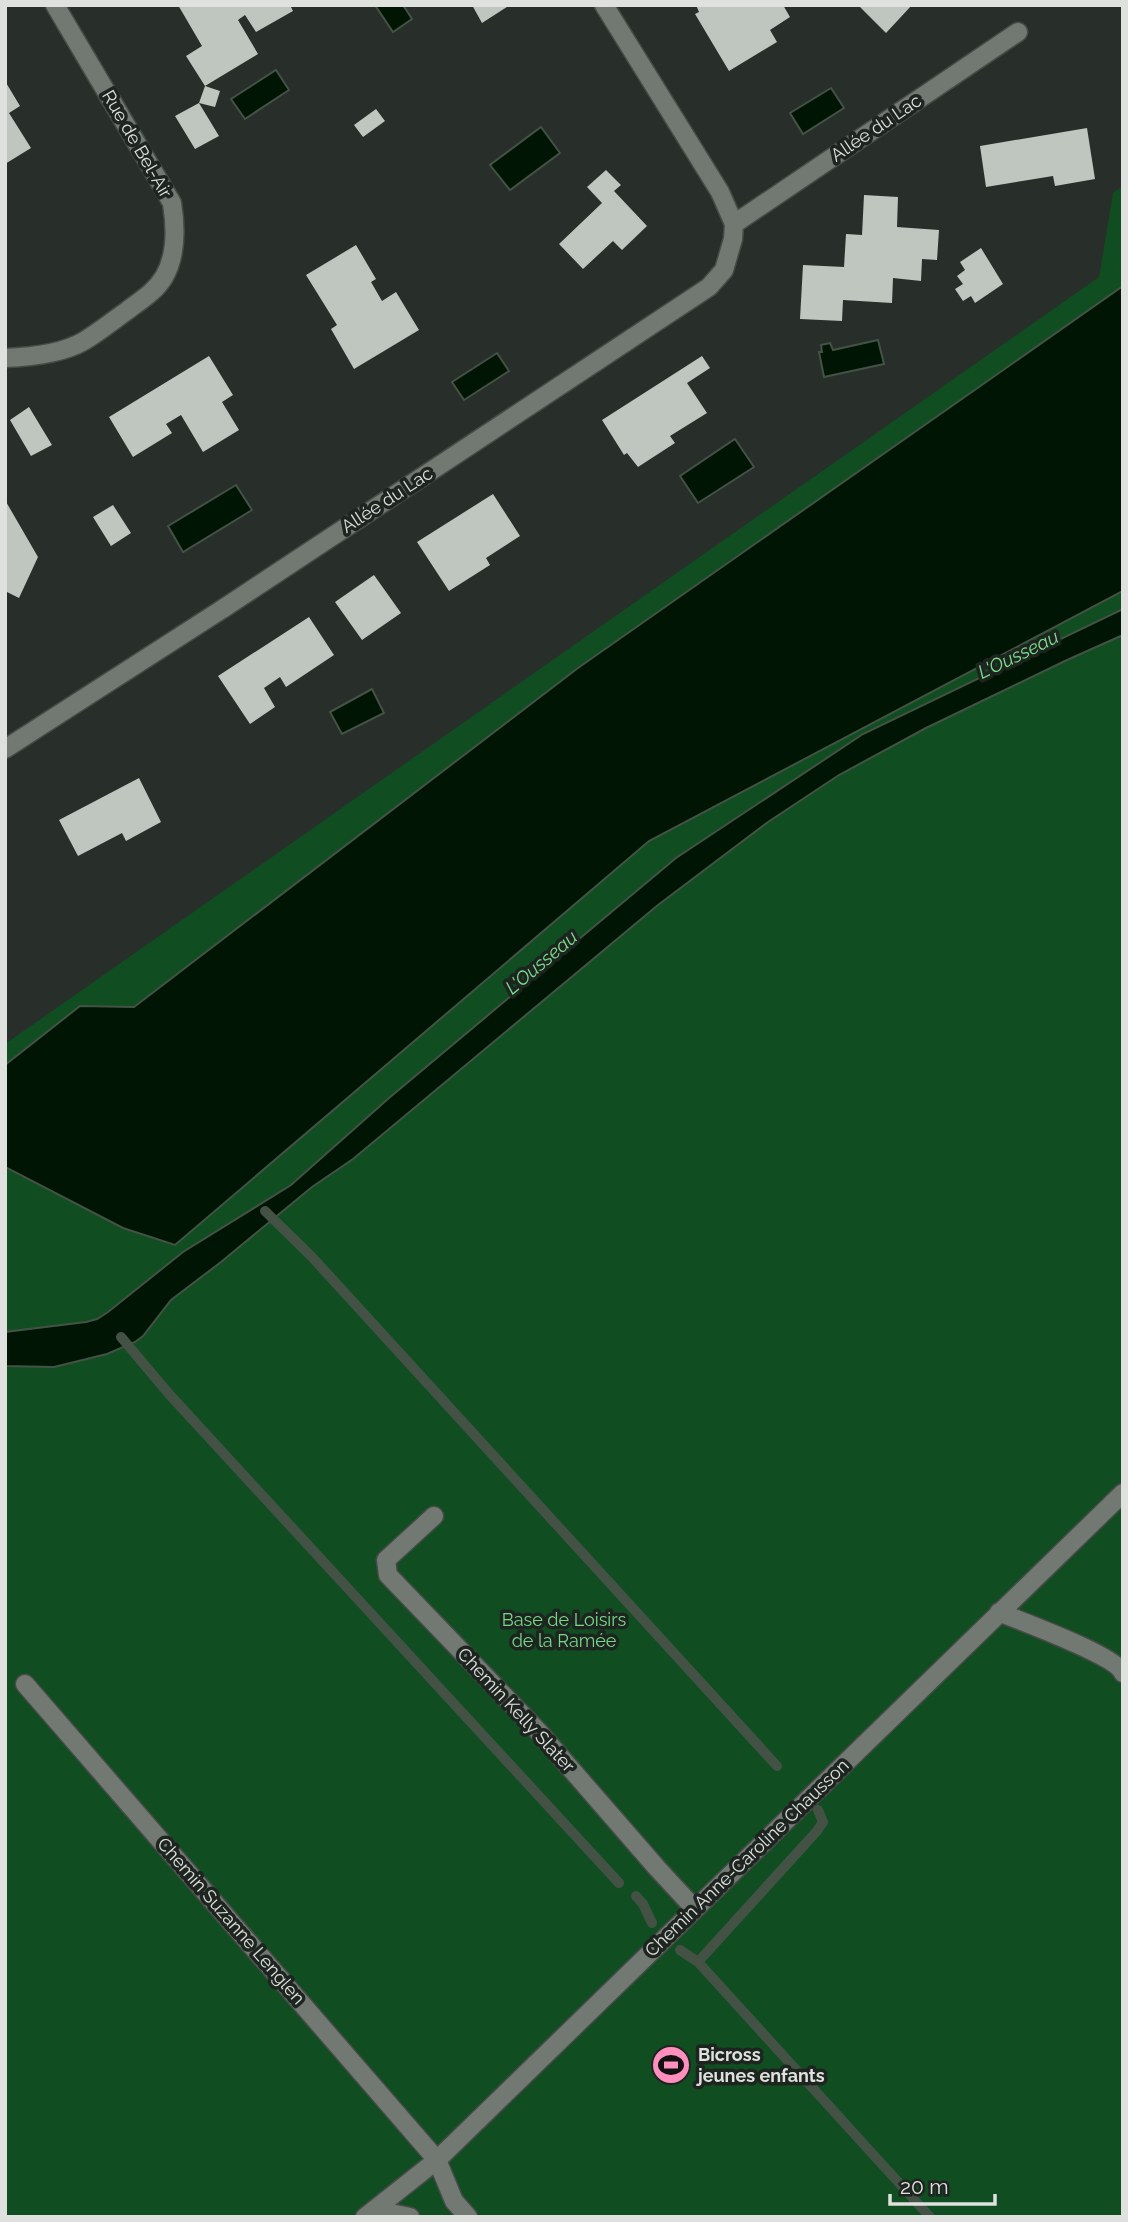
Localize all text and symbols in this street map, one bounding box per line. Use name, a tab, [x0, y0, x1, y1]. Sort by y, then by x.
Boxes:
street label: Rue de Bel-Air	[98, 86, 177, 202]
street label: Allée du Lac	[827, 90, 925, 165]
street label: Allée du Lac	[337, 462, 436, 537]
water label: L'Ousseau	[974, 625, 1062, 683]
water label: L'Ousseau	[501, 925, 582, 998]
park label: Base de Loisirs de la Ramée	[502, 1609, 627, 1651]
street label: Chemin Kelly Slater	[453, 1643, 580, 1777]
street label: Chemin Anne-Caroline Chausson	[640, 1755, 853, 1961]
street label: Chemin Suzanne Lenglen	[153, 1833, 309, 2008]
sports icon: Bicross jeunes enfants	[650, 2044, 692, 2086]
place label: Bicross jeunes enfants	[695, 2044, 825, 2086]
scale bar	[890, 2162, 995, 2206]
text: 20 m	[900, 2174, 948, 2199]

